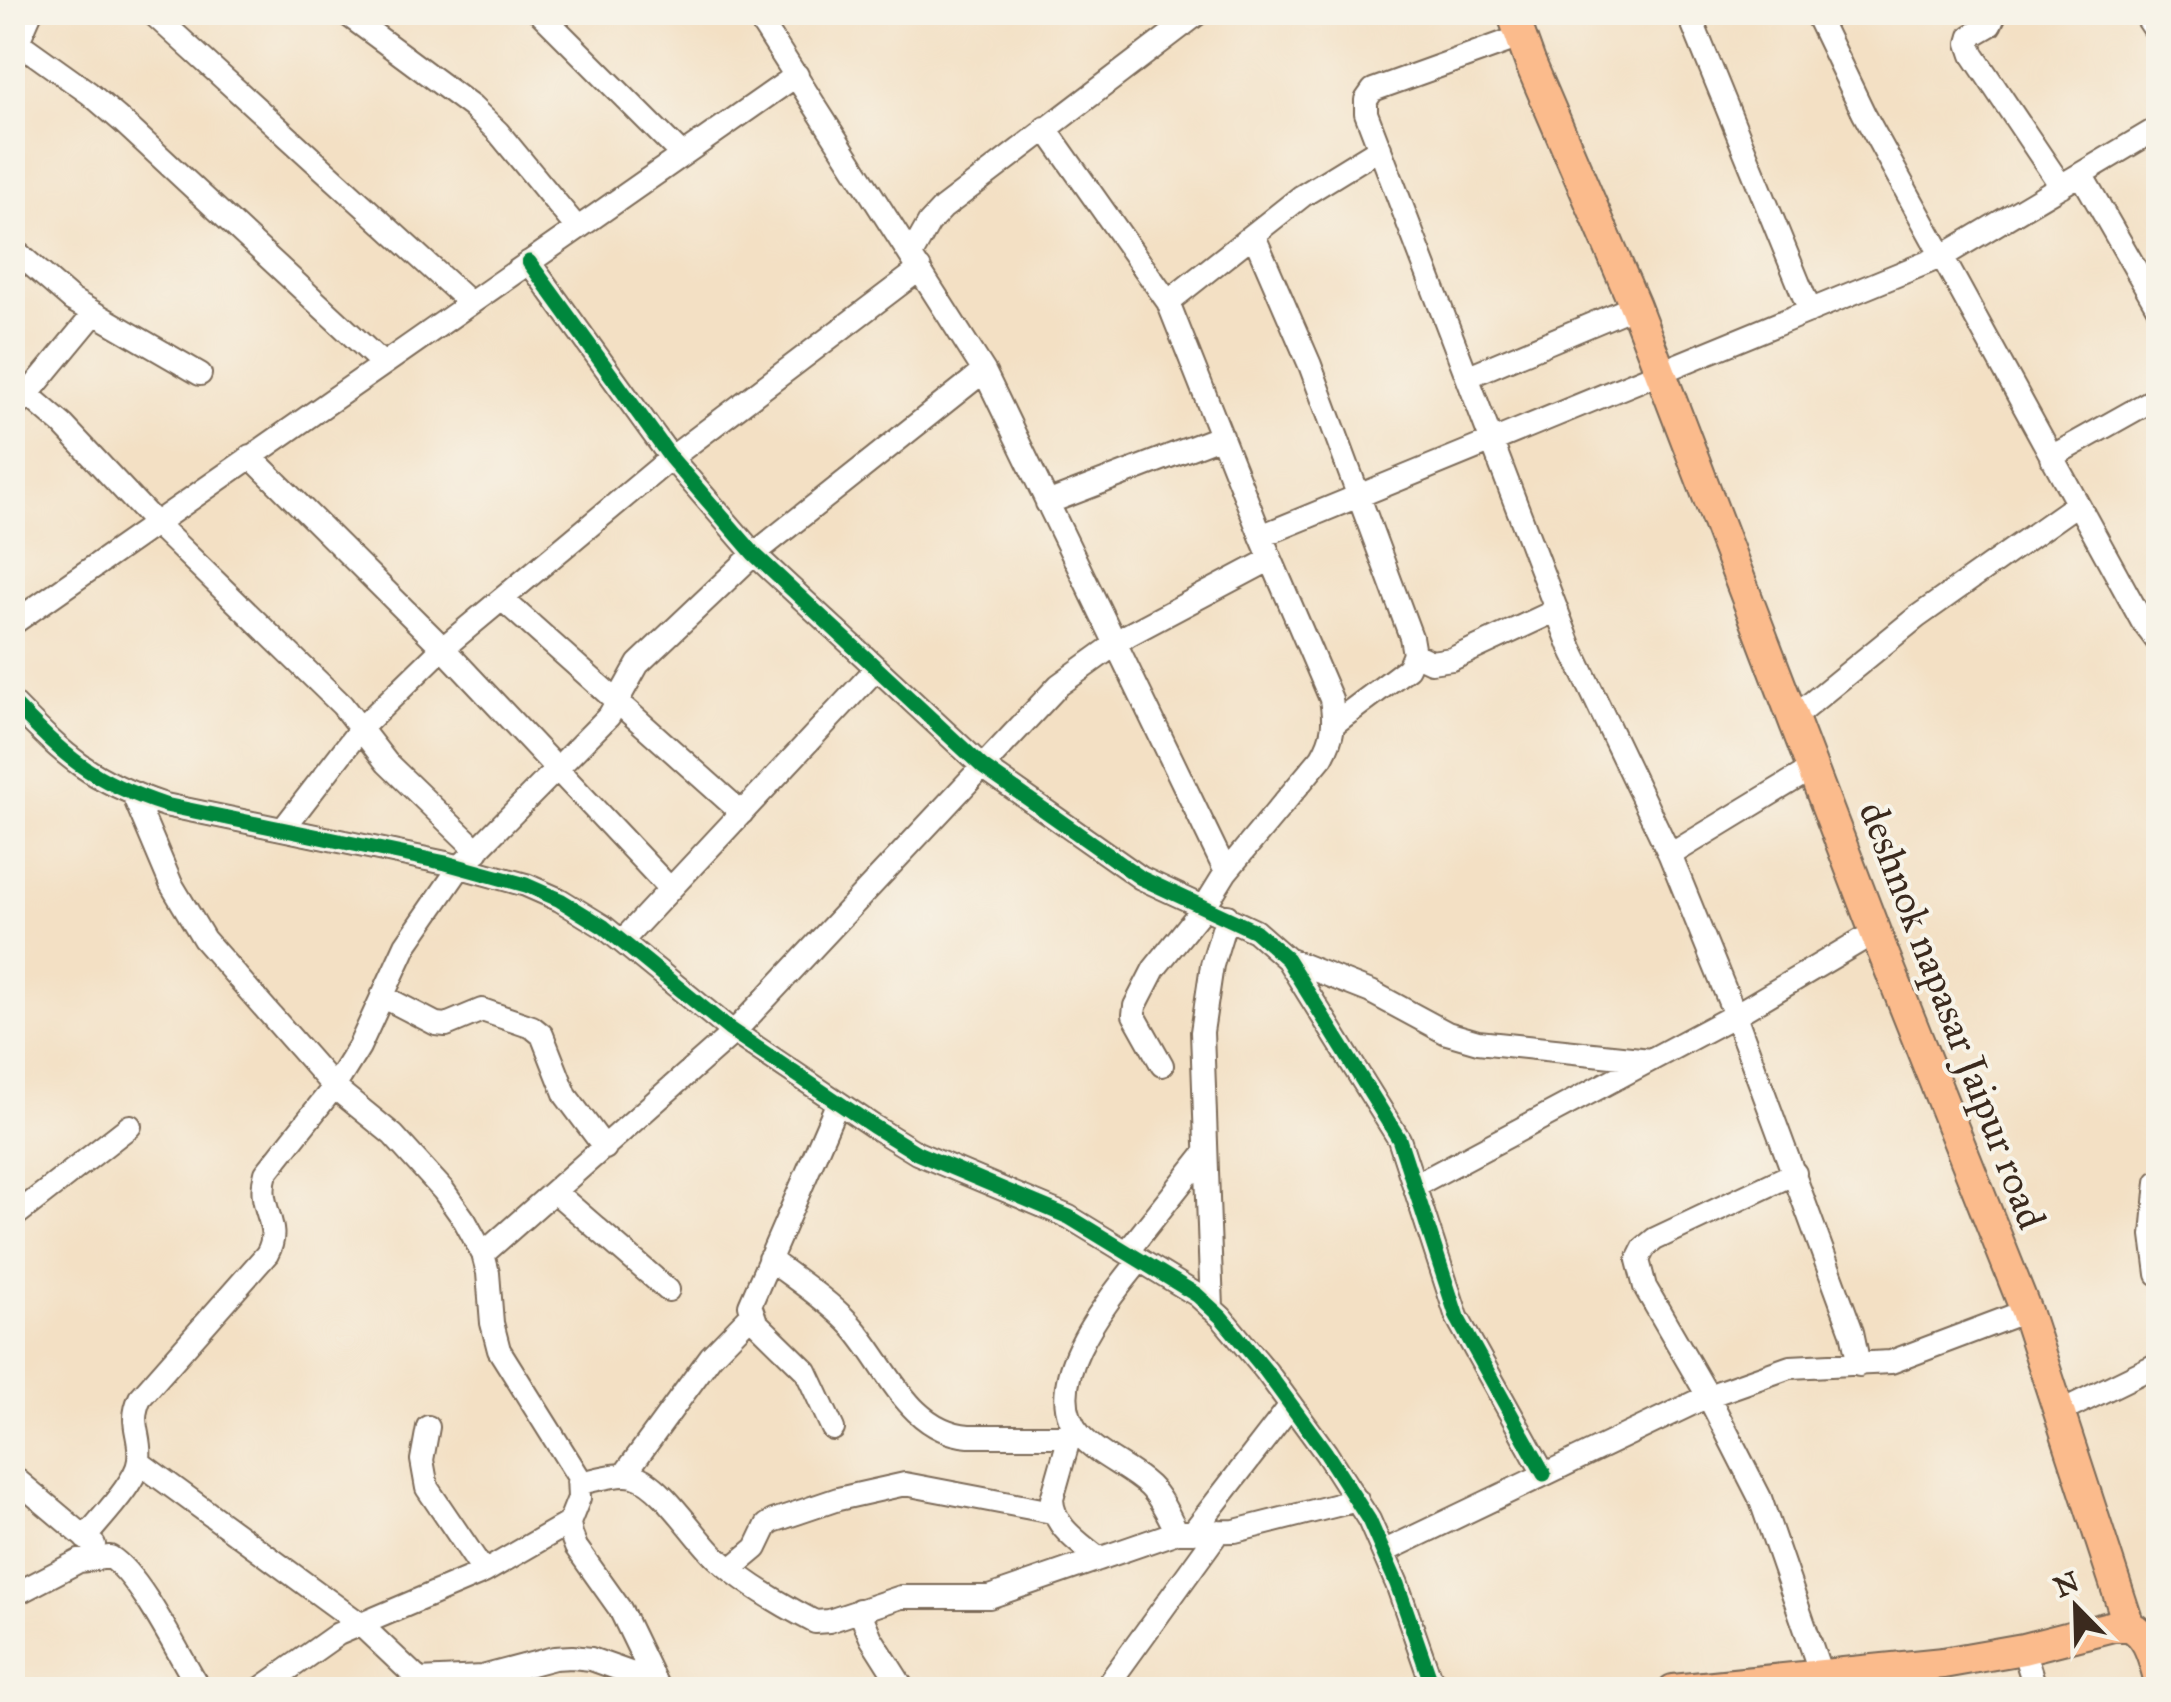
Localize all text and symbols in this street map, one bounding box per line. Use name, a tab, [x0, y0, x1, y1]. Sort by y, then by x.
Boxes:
street label: deshnok napasar Jaipur road	[1848, 795, 2057, 1236]
north arrow	[2026, 1557, 2126, 1657]
text: N	[2049, 1564, 2084, 1605]

